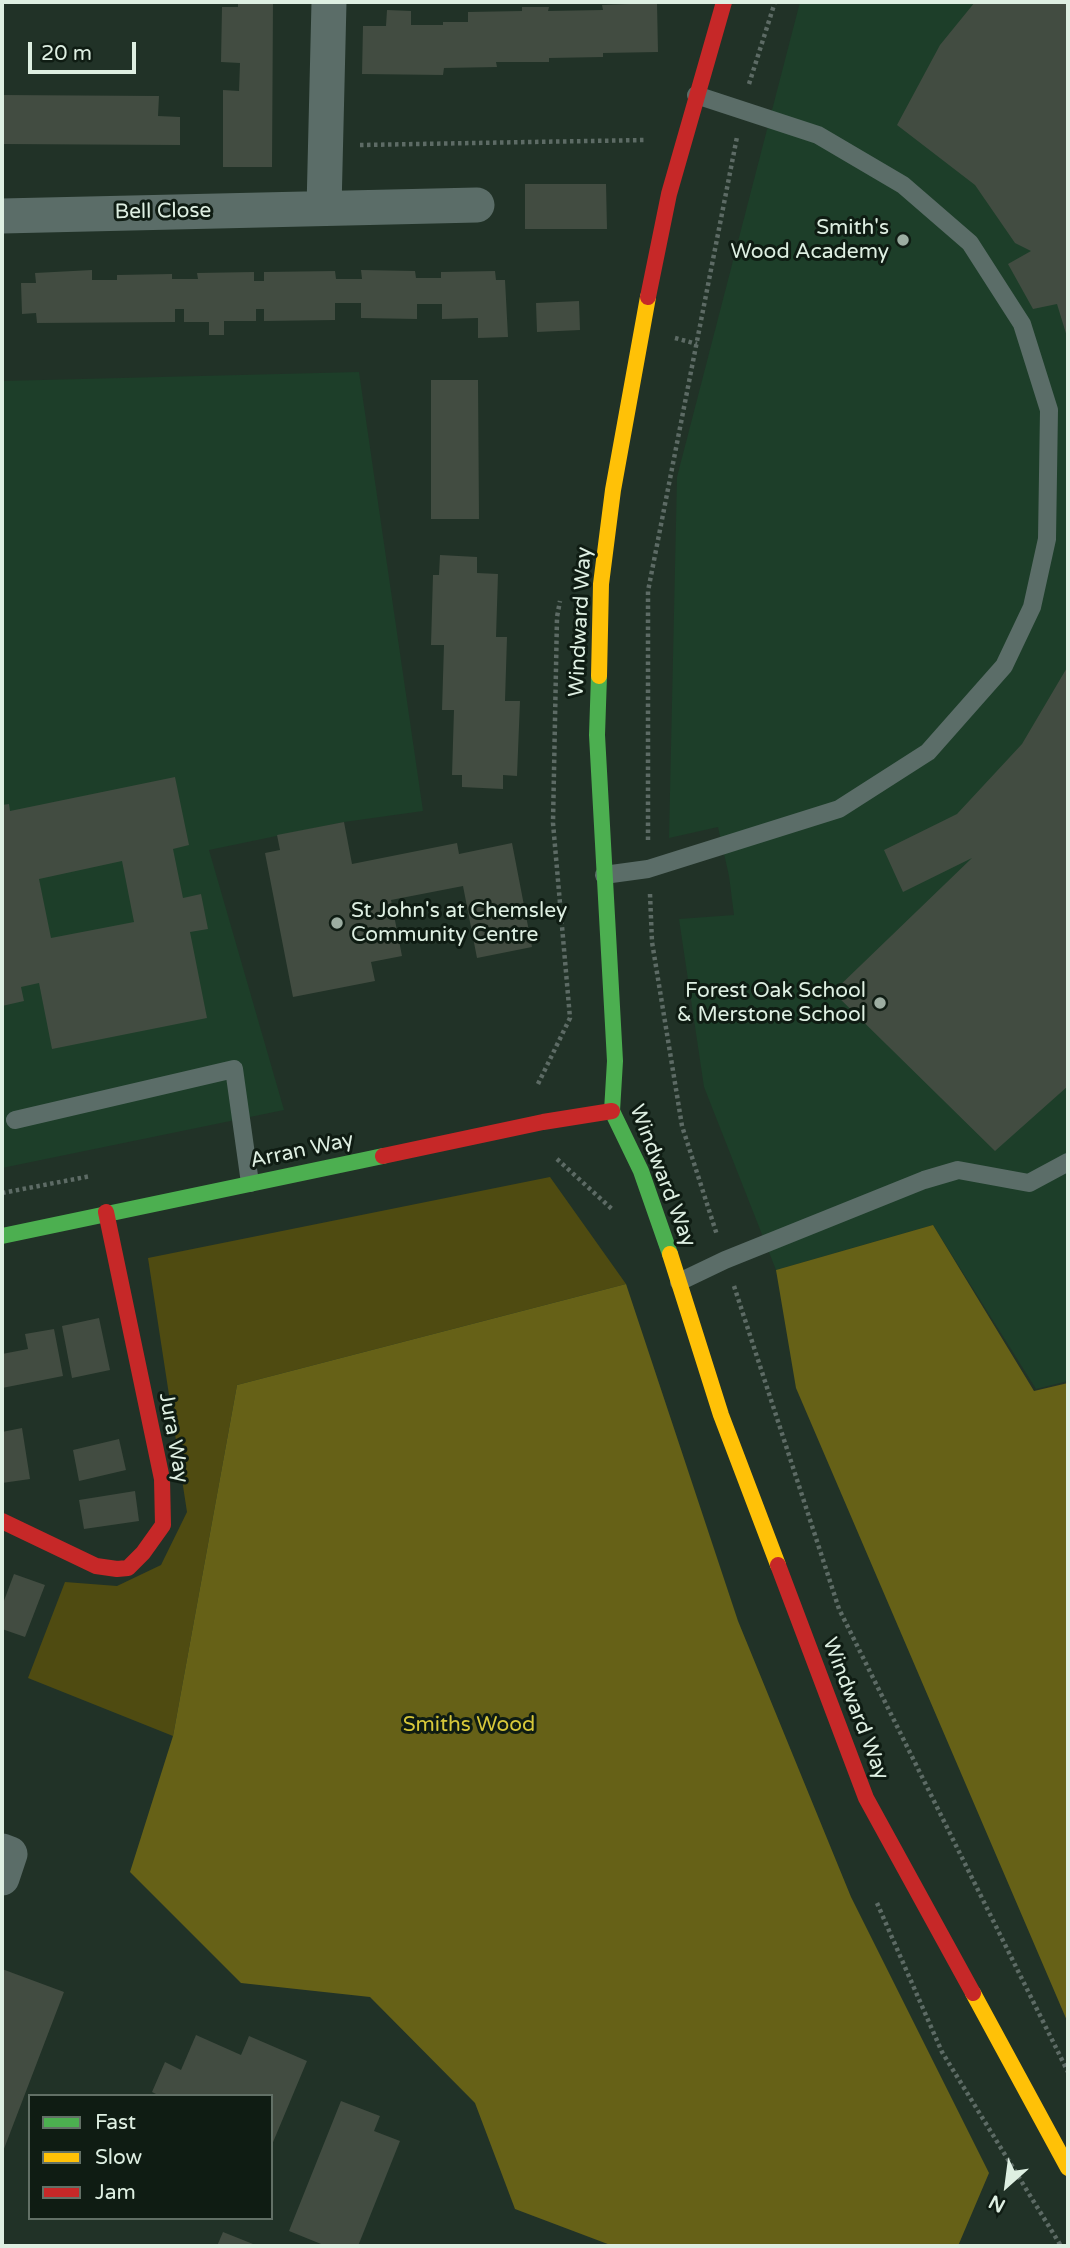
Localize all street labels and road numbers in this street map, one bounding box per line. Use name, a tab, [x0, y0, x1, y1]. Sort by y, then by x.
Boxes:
street label: Bell Close	[114, 199, 212, 225]
street label: Windward Way	[564, 546, 598, 698]
street label: Windward Way	[623, 1101, 701, 1251]
street label: Arran Way	[248, 1128, 356, 1174]
street label: Jura Way	[153, 1391, 193, 1485]
street label: Windward Way	[816, 1634, 894, 1784]

